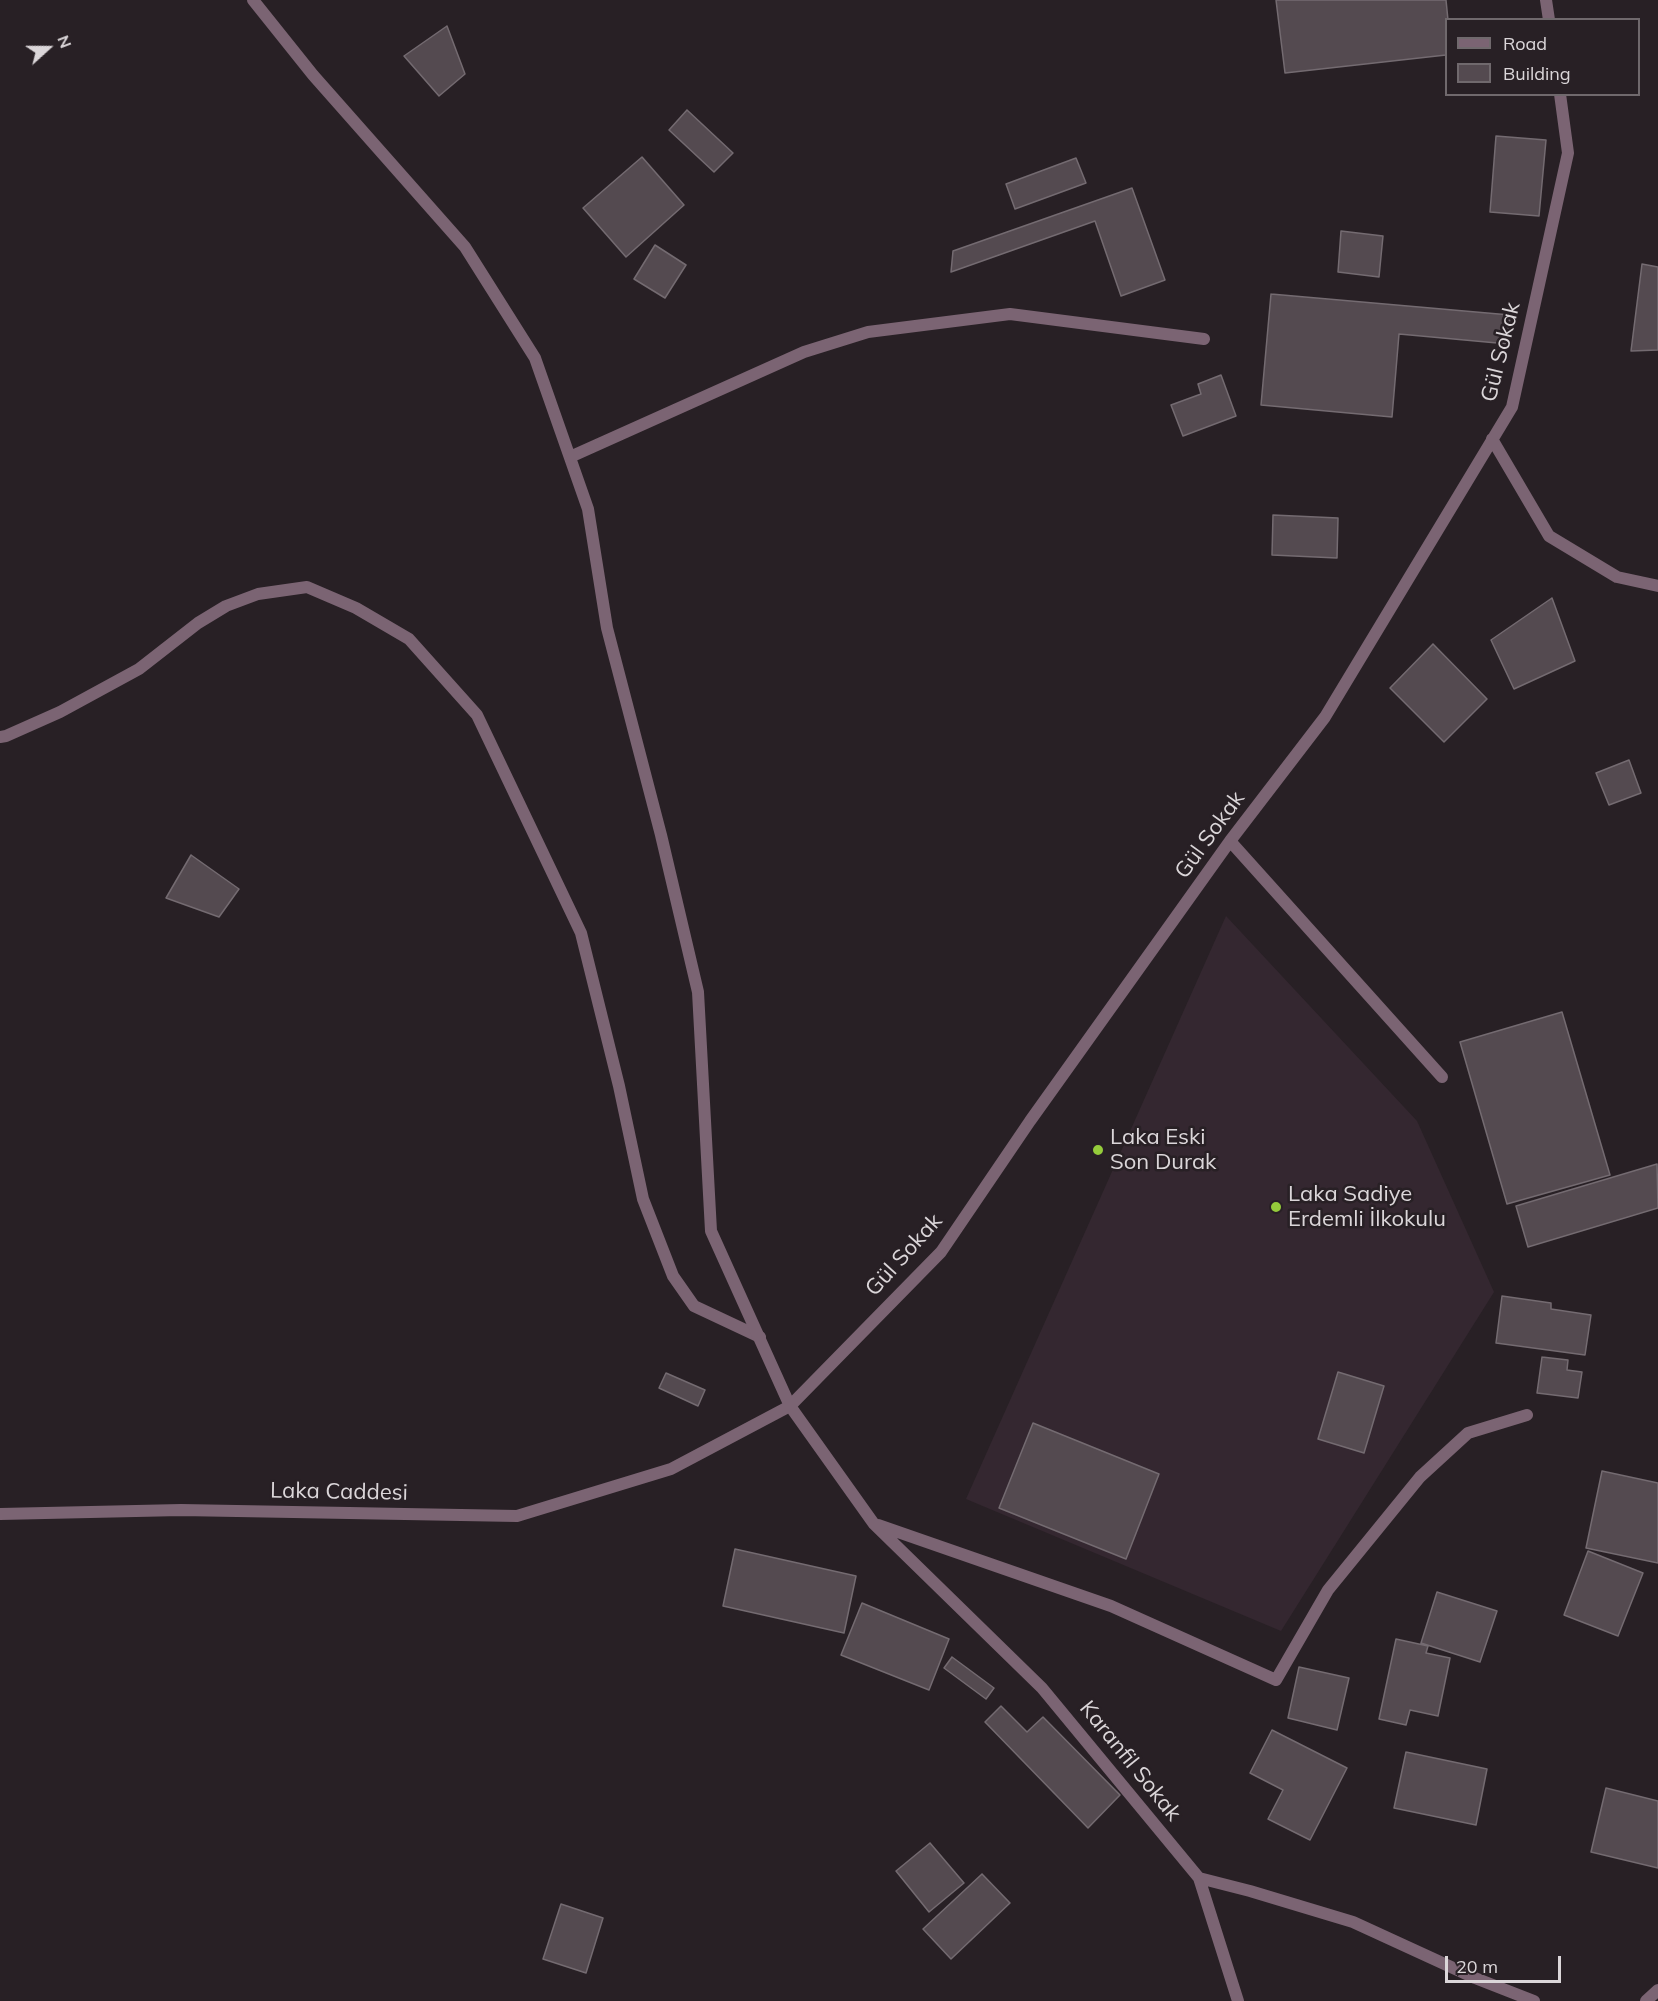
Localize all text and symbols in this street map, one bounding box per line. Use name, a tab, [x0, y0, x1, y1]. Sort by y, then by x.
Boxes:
north arrow	[18, 18, 78, 78]
legend	[1445, 18, 1640, 96]
text: N	[53, 32, 76, 51]
text: Road	[1503, 32, 1547, 55]
text: Building	[1503, 62, 1571, 85]
street label: Gül Sokak	[1476, 299, 1526, 405]
street label: Gül Sokak	[1169, 786, 1251, 884]
place label: Laka Eski Son Durak	[1110, 1124, 1216, 1176]
marker: Laka Eski Son Durak	[1091, 1143, 1105, 1157]
place label: Laka Sadiye Erdemli İlkokulu	[1288, 1181, 1446, 1232]
marker: Laka Sadiye Erdemli İlkokulu	[1269, 1200, 1283, 1214]
street label: Gül Sokak	[860, 1208, 948, 1302]
street label: Laka Caddesi	[270, 1478, 408, 1506]
street label: Karanfil Sokak	[1074, 1696, 1186, 1826]
scale bar	[1448, 1944, 1564, 1982]
text: 20 m	[1456, 1955, 1498, 1978]

